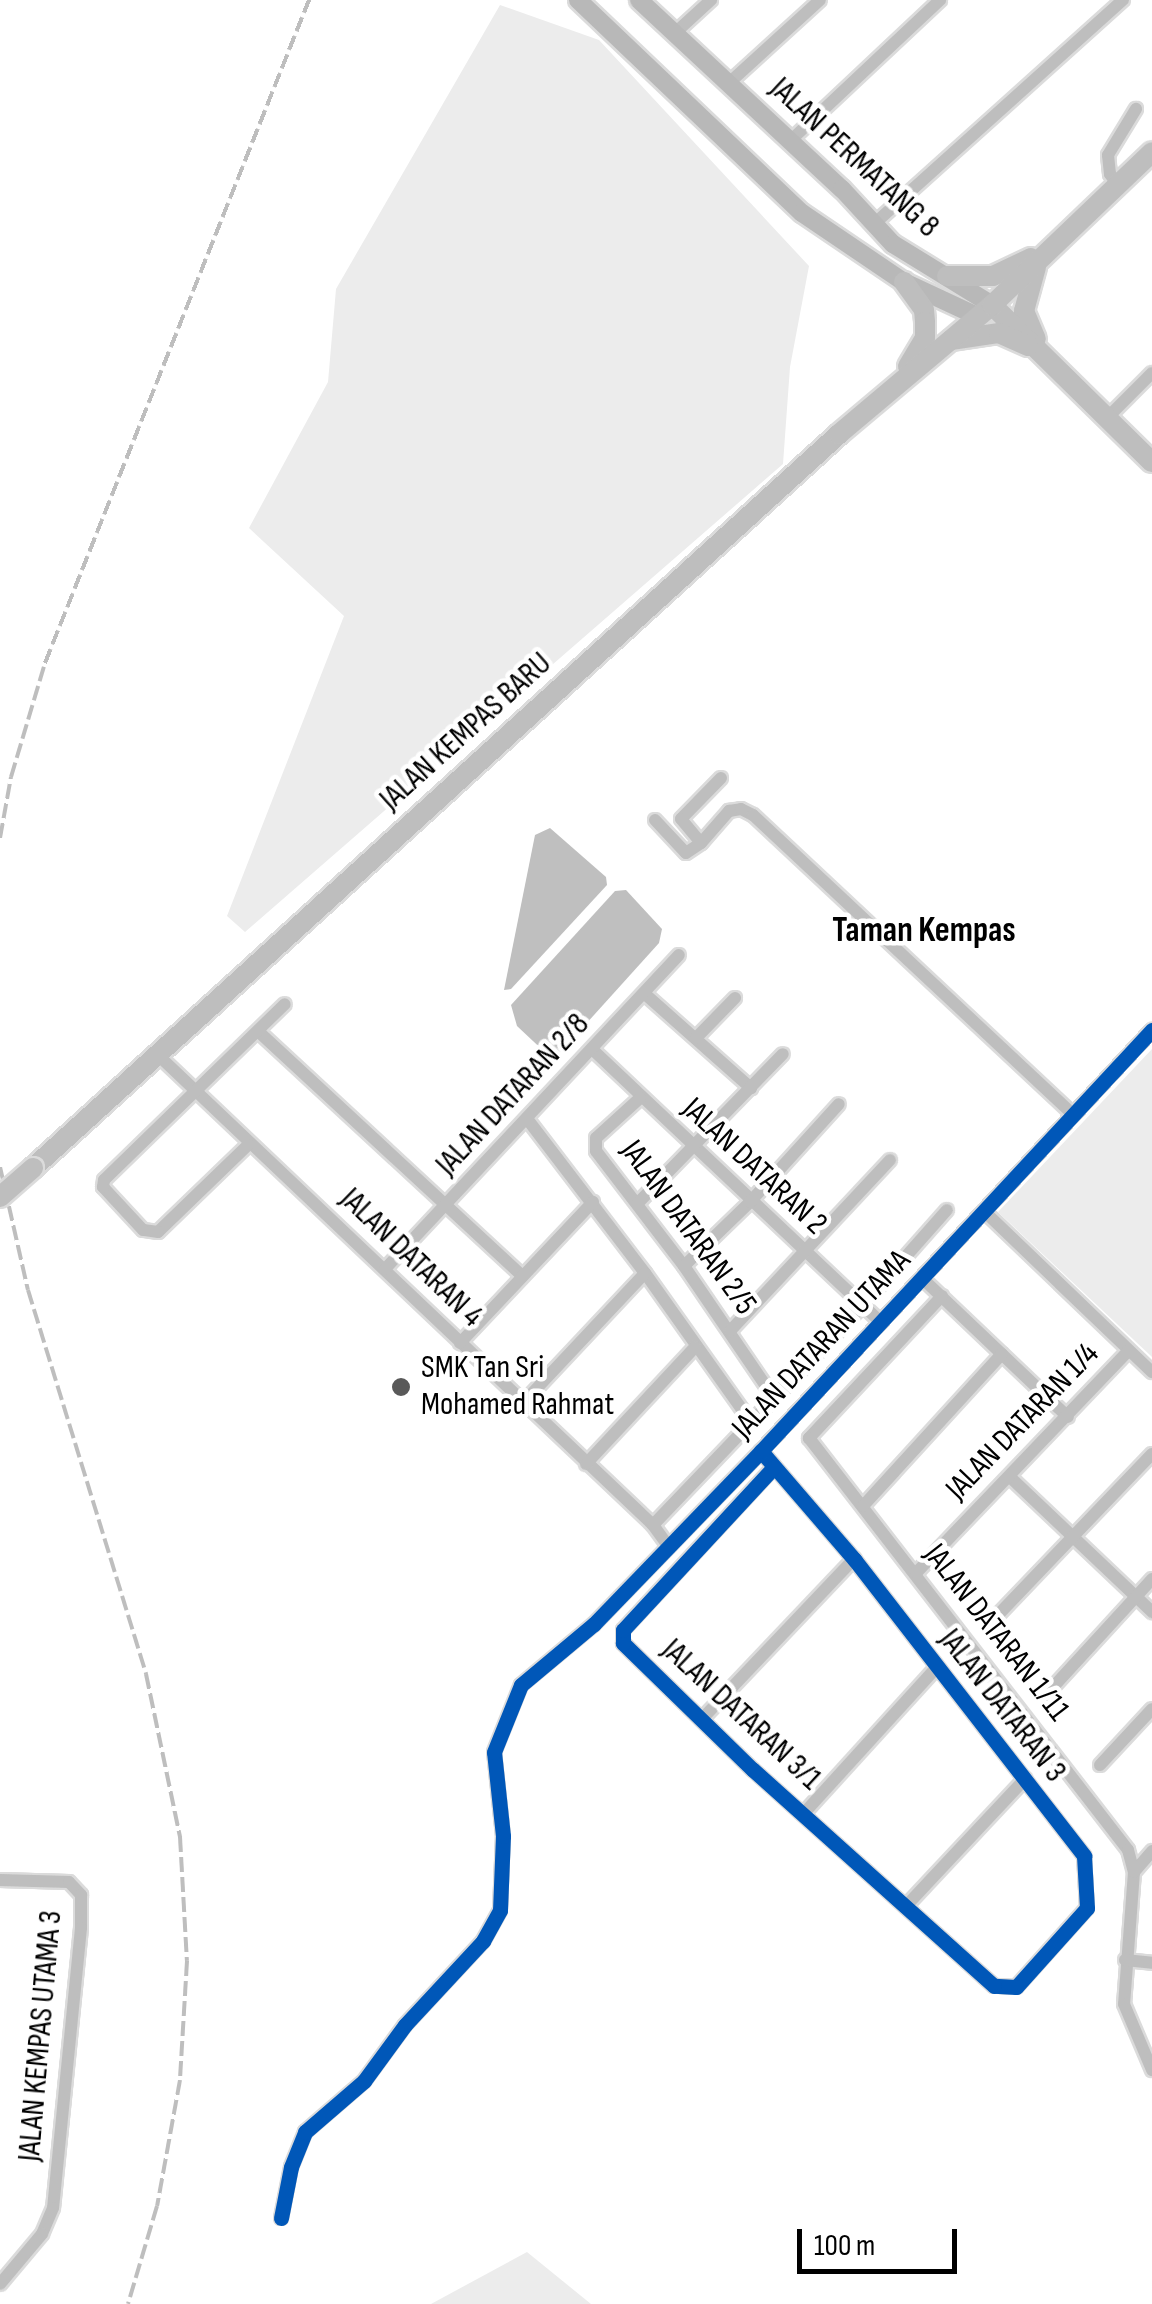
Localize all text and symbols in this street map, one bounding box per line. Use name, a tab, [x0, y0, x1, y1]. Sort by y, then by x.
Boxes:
street label: JALAN PERMATANG 8	[761, 70, 947, 246]
street label: JALAN KEMPAS BARU	[372, 645, 560, 819]
district label: Taman Kempas	[832, 910, 1016, 952]
street label: JALAN DATARAN 2/8	[428, 1006, 598, 1184]
street label: JALAN DATARAN 2	[674, 1090, 834, 1244]
street label: JALAN DATARAN 2/5	[612, 1133, 764, 1323]
street label: JALAN DATARAN 4	[332, 1180, 490, 1336]
street label: JALAN DATARAN UTAMA	[725, 1243, 919, 1447]
street label: JALAN DATARAN 1/4	[939, 1335, 1107, 1509]
place label: SMK Tan Sri Mohamed Rahmat	[421, 1350, 614, 1425]
marker: SMK Tan Sri Mohamed Rahmat	[390, 1376, 412, 1398]
street label: JALAN DATARAN 1/11	[915, 1537, 1077, 1729]
street label: JALAN DATARAN 3	[930, 1622, 1074, 1790]
street label: JALAN DATARAN 3/1	[653, 1631, 829, 1799]
street label: JALAN KEMPAS UTAMA 3	[11, 1909, 71, 2163]
scale bar	[802, 2209, 962, 2271]
text: 100 m	[814, 2228, 875, 2264]

